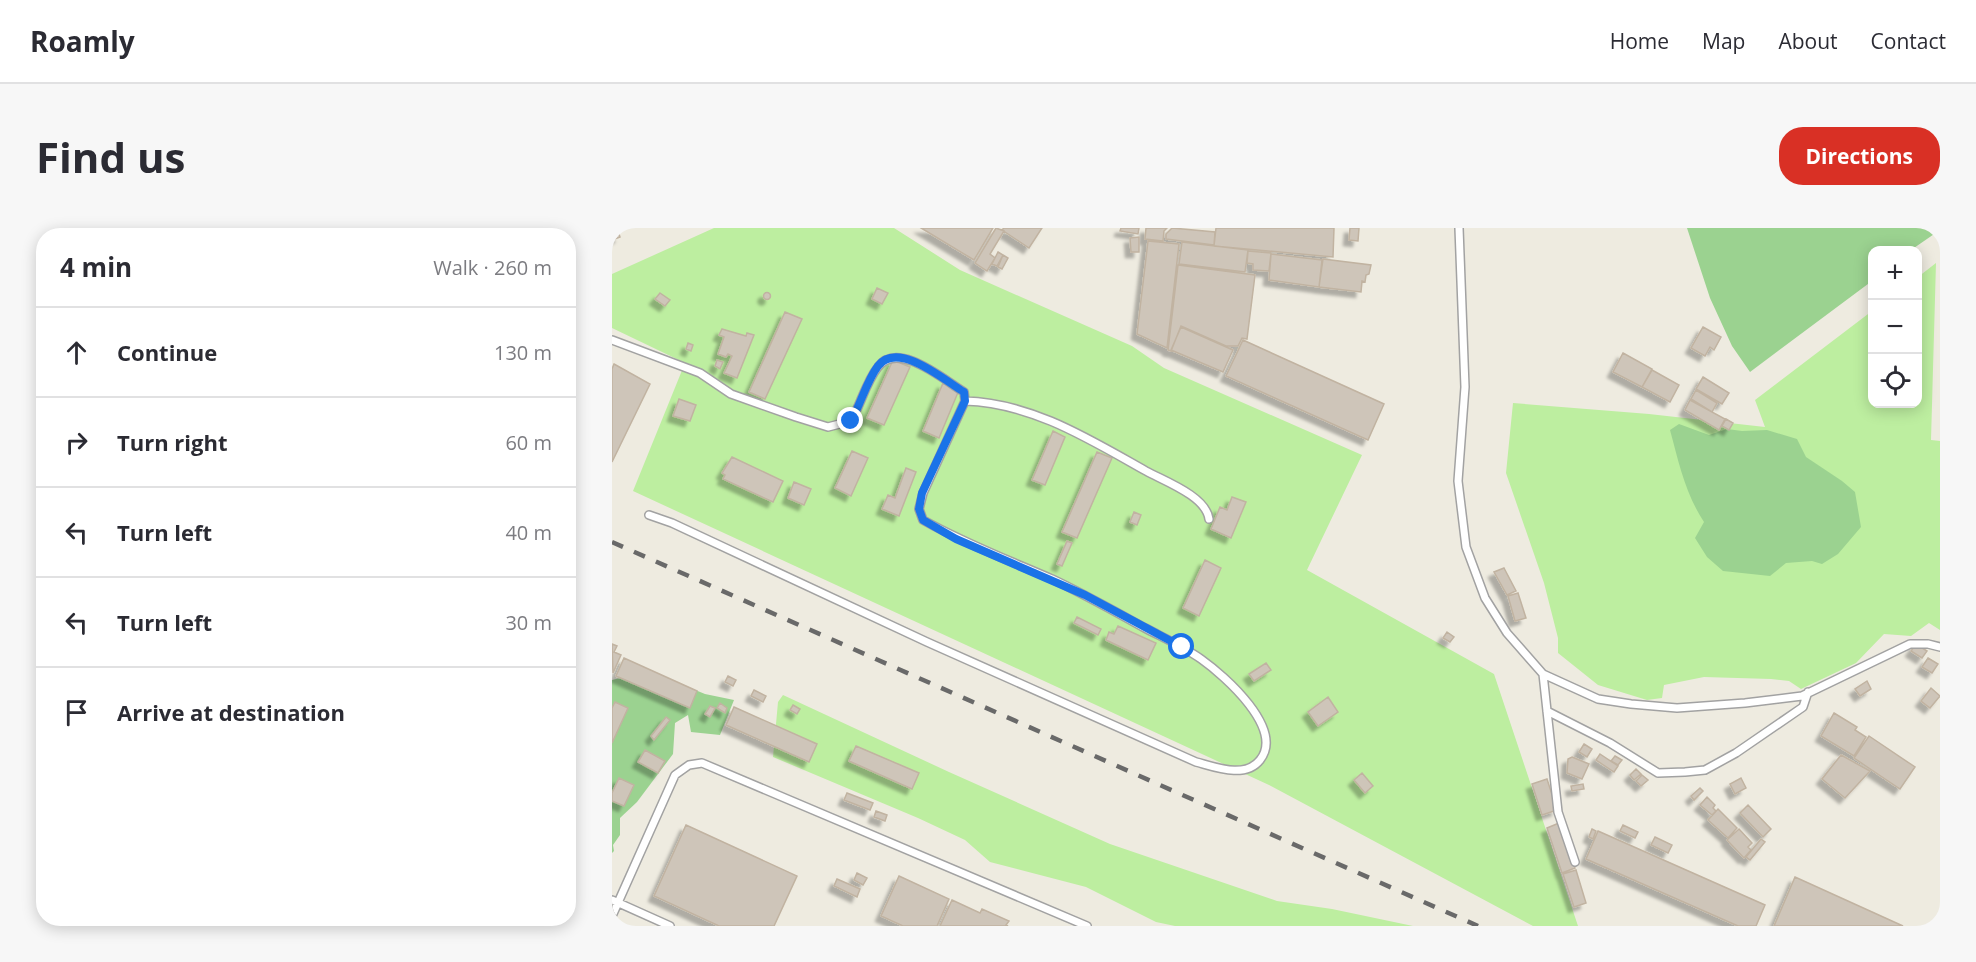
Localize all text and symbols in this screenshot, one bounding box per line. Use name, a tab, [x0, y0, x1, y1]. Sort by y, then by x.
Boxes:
text: Roamly	[30, 22, 135, 60]
text: Home	[1610, 27, 1669, 55]
text: Map	[1702, 27, 1745, 55]
text: About	[1778, 27, 1838, 55]
text: Contact	[1871, 27, 1946, 55]
button: Directions	[1779, 127, 1940, 185]
text: Find us	[36, 128, 185, 185]
map controls	[1868, 246, 1922, 408]
button: +	[1868, 246, 1922, 300]
text: 4 min	[60, 249, 132, 285]
text: Walk · 260 m	[433, 254, 552, 281]
button: −	[1868, 300, 1922, 354]
icon: ahead	[60, 336, 93, 369]
text: Continue	[117, 337, 217, 367]
text: 130 m	[494, 339, 552, 366]
button: locate	[1868, 354, 1922, 408]
route end	[837, 407, 863, 433]
icon: right	[60, 426, 93, 459]
text: Turn right	[117, 427, 228, 457]
text: 60 m	[505, 429, 552, 456]
icon: left	[60, 516, 93, 549]
text: Turn left	[117, 517, 212, 547]
text: 40 m	[505, 519, 552, 546]
icon: left	[60, 606, 93, 639]
text: Turn left	[117, 607, 212, 637]
text: 30 m	[505, 609, 552, 636]
route start	[1168, 633, 1194, 659]
icon: arrive	[60, 696, 93, 729]
text: Arrive at destination	[117, 697, 345, 727]

